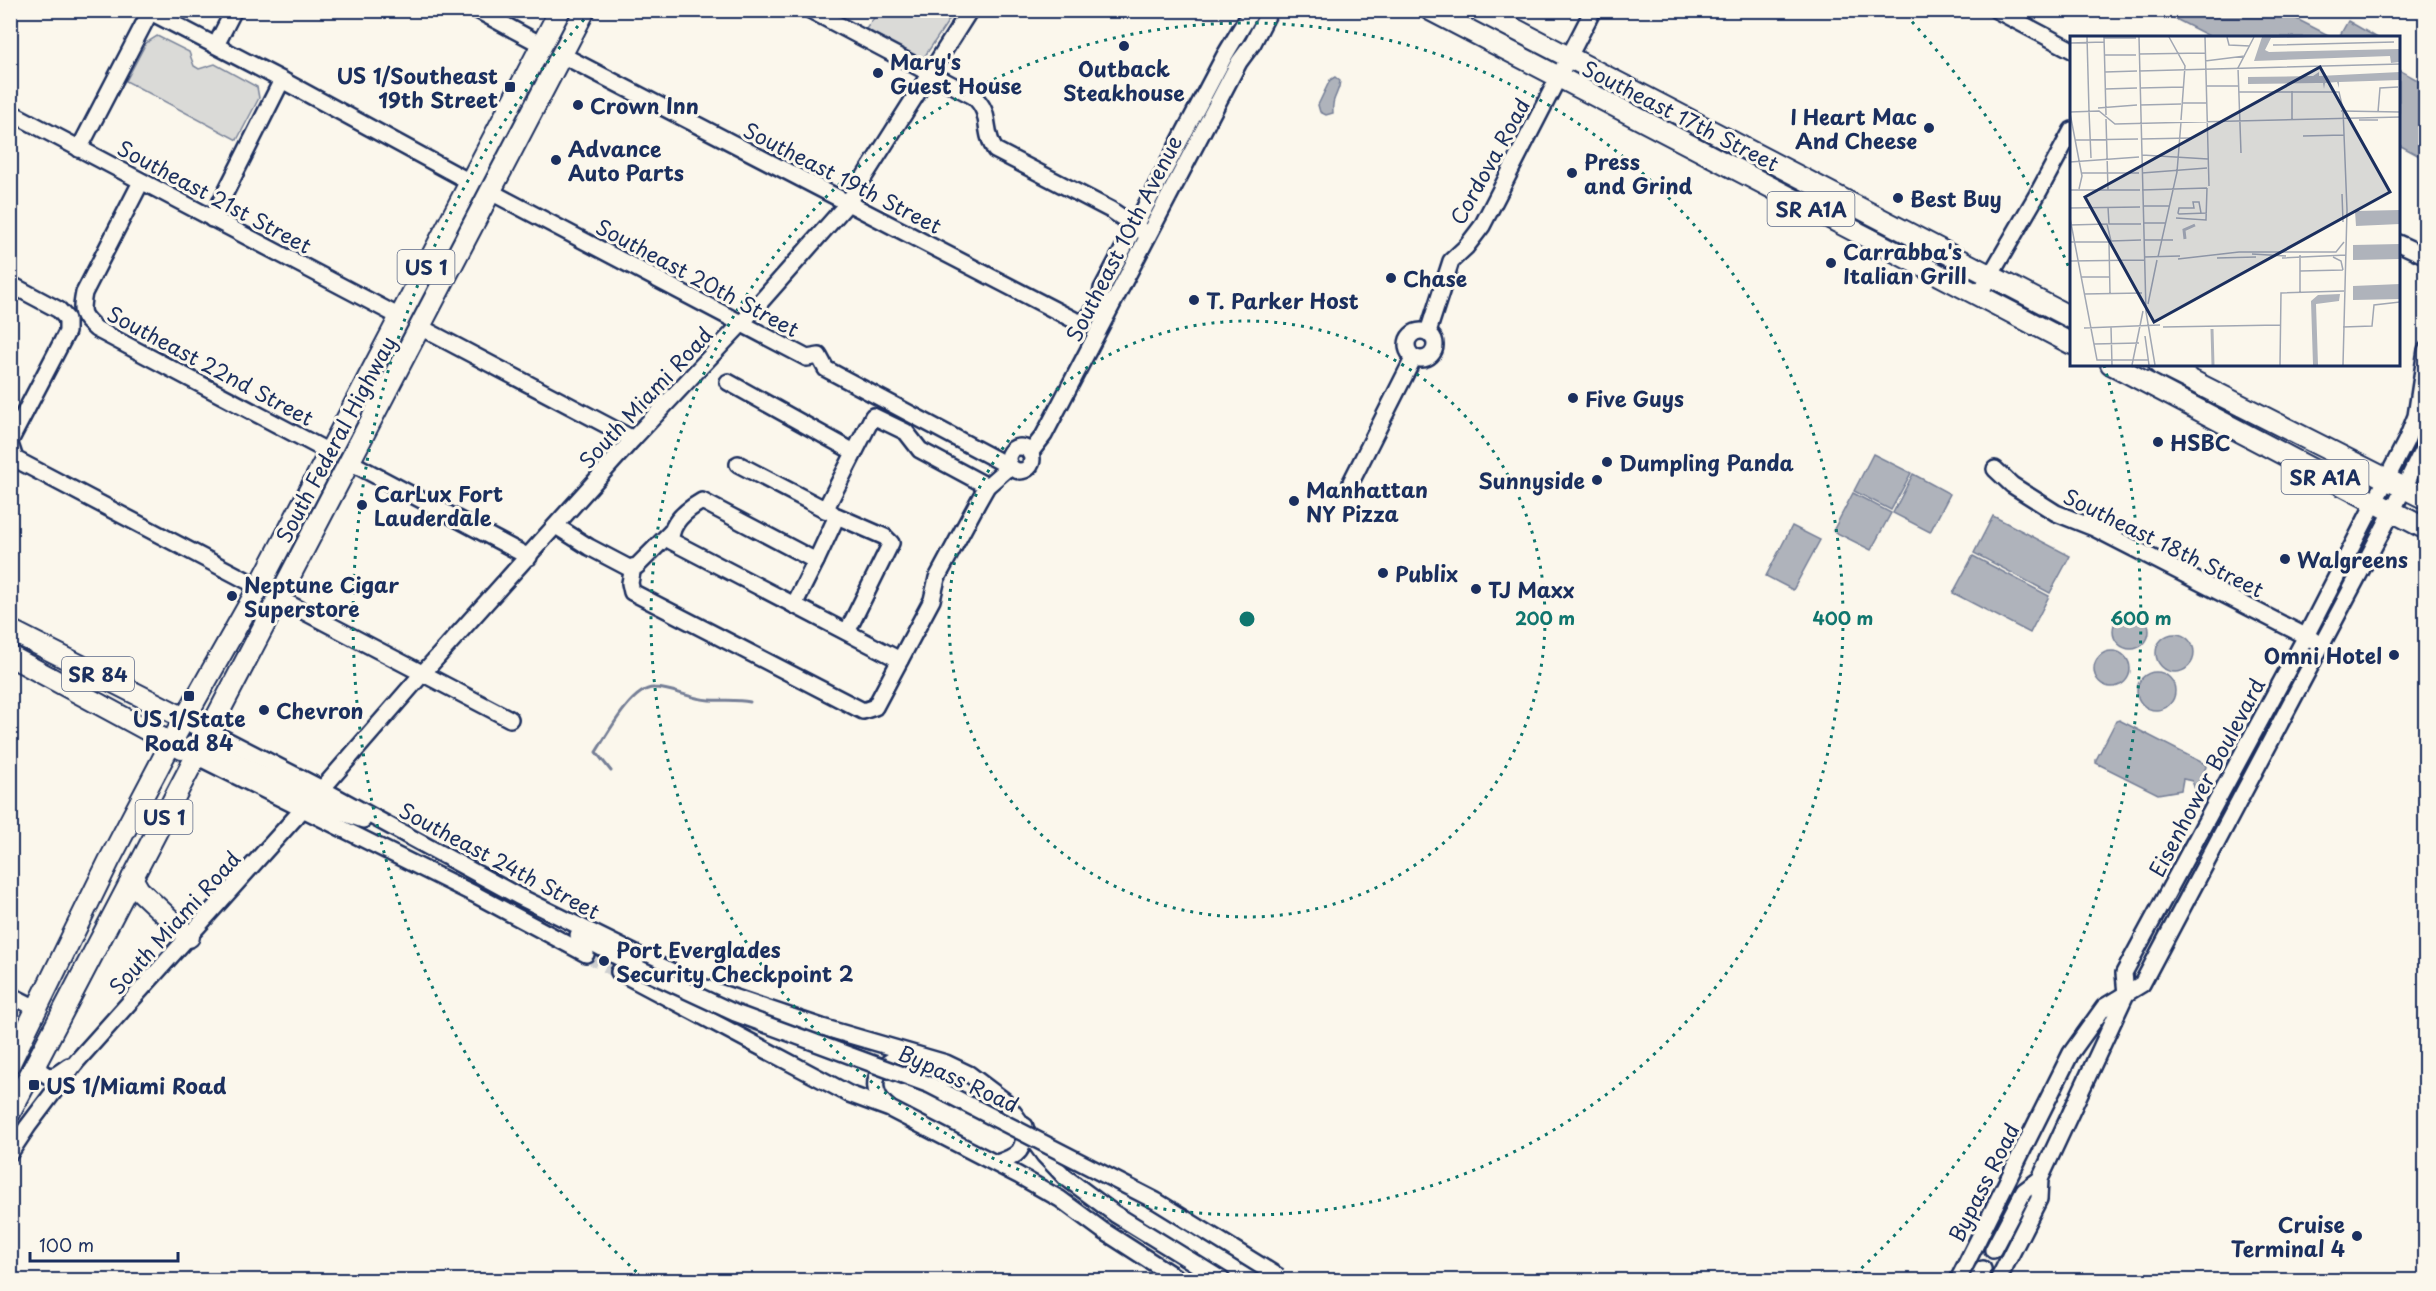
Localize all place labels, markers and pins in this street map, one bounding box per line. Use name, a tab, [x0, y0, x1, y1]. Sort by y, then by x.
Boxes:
marker: Outback Steakhouse	[1117, 39, 1131, 53]
place label: Mary's Guest House	[890, 45, 1022, 101]
place label: Outback Steakhouse	[1063, 52, 1185, 108]
place label: US 1/Southeast 19th Street	[336, 59, 498, 115]
marker: Mary's Guest House	[871, 66, 885, 80]
marker: US 1/Southeast 19th Street	[503, 80, 517, 94]
place label: Crown Inn	[590, 89, 699, 121]
marker: Crown Inn	[571, 98, 585, 112]
place label: I Heart Mac And Cheese	[1790, 100, 1917, 156]
marker: I Heart Mac And Cheese	[1922, 121, 1936, 135]
place label: Advance Auto Parts	[568, 132, 684, 188]
place label: Press and Grind	[1584, 145, 1693, 201]
marker: Advance Auto Parts	[549, 153, 563, 167]
marker: Press and Grind	[1565, 166, 1579, 180]
place label: Best Buy	[1910, 182, 2002, 214]
marker: Best Buy	[1891, 191, 1905, 205]
place label: Carrabba's Italian Grill	[1843, 235, 1966, 291]
marker: Carrabba's Italian Grill	[1824, 256, 1838, 270]
place label: Chase	[1403, 262, 1467, 294]
marker: Chase	[1384, 271, 1398, 285]
place label: T. Parker Host	[1206, 284, 1359, 316]
marker: T. Parker Host	[1187, 293, 1201, 307]
place label: Five Guys	[1585, 382, 1684, 414]
marker: Five Guys	[1566, 391, 1580, 405]
place label: HSBC	[2170, 426, 2231, 458]
marker: HSBC	[2151, 435, 2165, 449]
place label: Dumpling Panda	[1619, 446, 1794, 478]
marker: Dumpling Panda	[1600, 455, 1614, 469]
place label: Sunnyside	[1478, 464, 1585, 496]
place label: Manhattan NY Pizza	[1306, 473, 1428, 529]
marker: Sunnyside	[1590, 473, 1604, 487]
place label: CarLux Fort Lauderdale	[374, 477, 503, 533]
marker: Manhattan NY Pizza	[1287, 494, 1301, 508]
marker: CarLux Fort Lauderdale	[355, 498, 369, 512]
place label: Walgreens	[2297, 543, 2408, 575]
marker: Walgreens	[2278, 552, 2292, 566]
place label: Publix	[1395, 557, 1458, 589]
marker: Publix	[1376, 566, 1390, 580]
place label: Neptune Cigar Superstore	[244, 568, 399, 624]
place label: TJ Maxx	[1488, 573, 1575, 605]
marker: TJ Maxx	[1469, 582, 1483, 596]
marker: Neptune Cigar Superstore	[225, 589, 239, 603]
centre of rings	[1237, 609, 1257, 629]
place label: Omni Hotel	[2264, 639, 2382, 671]
marker: Omni Hotel	[2387, 648, 2401, 662]
marker: US 1/State Road 84	[182, 689, 196, 703]
place label: Chevron	[276, 694, 364, 726]
place label: US 1/State Road 84	[132, 702, 246, 758]
marker: Chevron	[257, 703, 271, 717]
place label: Port Everglades Security Checkpoint 2	[616, 933, 854, 989]
marker: Port Everglades Security Checkpoint 2	[597, 954, 611, 968]
place label: US 1/Miami Road	[46, 1069, 227, 1101]
marker: US 1/Miami Road	[27, 1078, 41, 1092]
place label: Cruise Terminal 4	[2231, 1208, 2345, 1264]
marker: Cruise Terminal 4	[2350, 1229, 2364, 1243]

